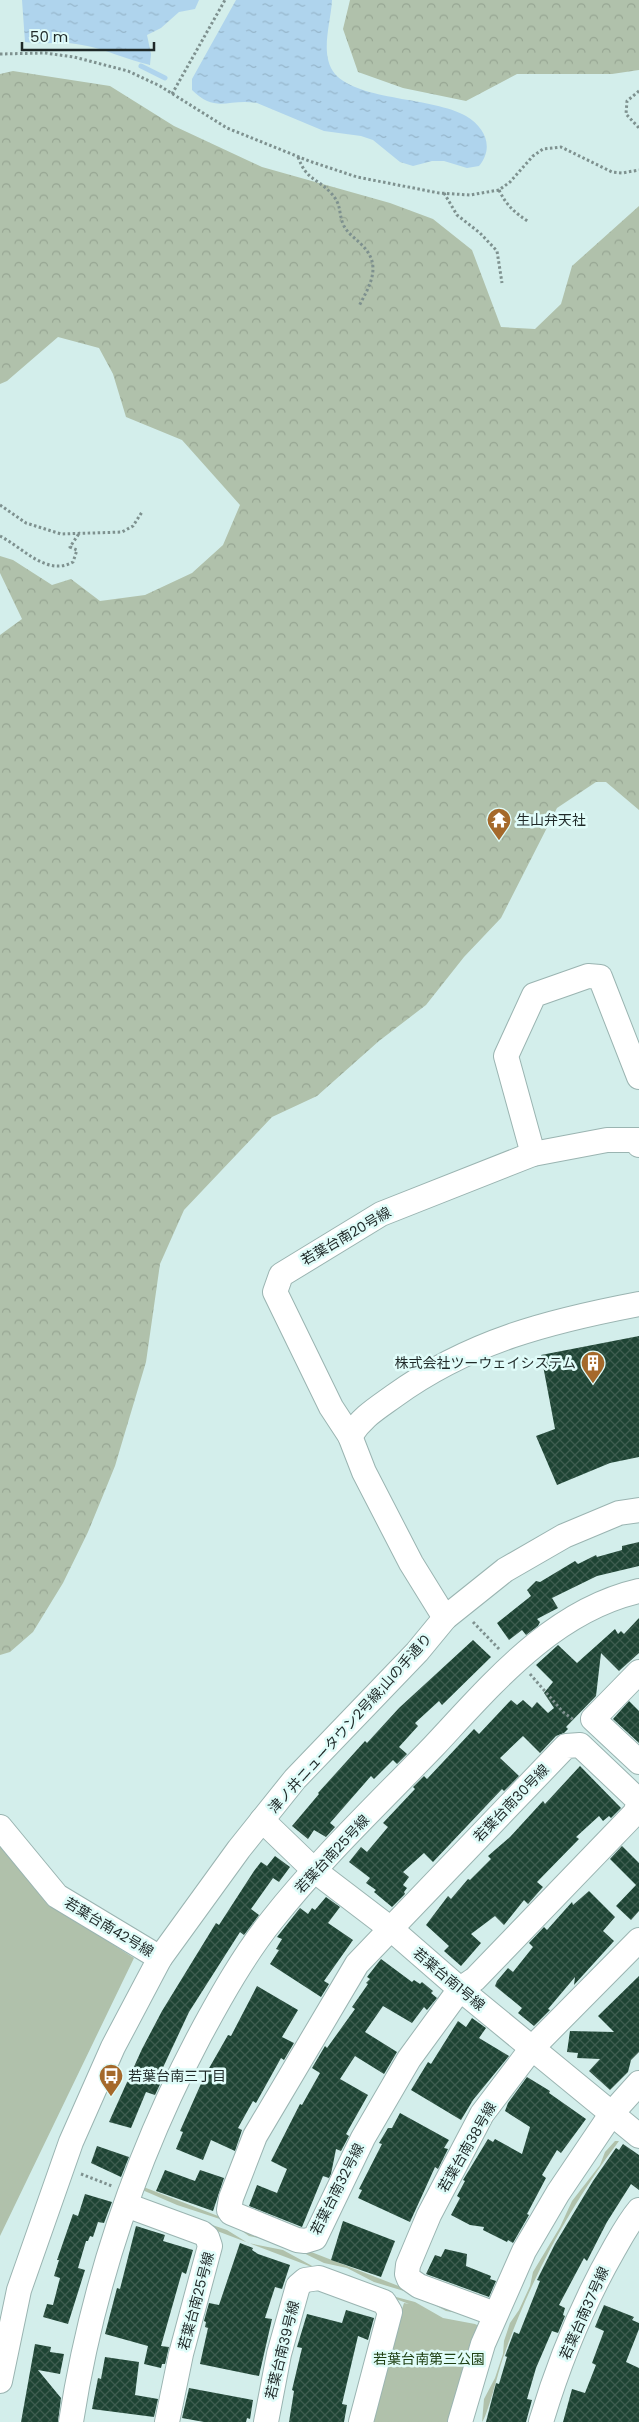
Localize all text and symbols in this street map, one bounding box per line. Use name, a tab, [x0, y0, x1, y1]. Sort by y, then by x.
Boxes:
scale bar	[22, 20, 155, 52]
text: 50 m	[30, 26, 68, 47]
temple icon: 生山弁天社	[486, 807, 512, 841]
place label: 生山弁天社	[516, 810, 586, 830]
street label: 若葉台南20号線	[297, 1202, 395, 1270]
building icon: 株式会社ツーウェイシステム	[580, 1350, 606, 1384]
place label: 株式会社ツーウェイシステム	[394, 1353, 576, 1373]
street label: 津ノ井ニュータウン2号線;山の手通り	[264, 1629, 436, 1817]
street label: 若葉台南30号線	[469, 1760, 553, 1846]
street label: 若葉台南25号線	[290, 1810, 374, 1898]
street label: 若葉台南42号線	[61, 1892, 157, 1962]
street label: 若葉台南1号線	[409, 1943, 489, 2015]
bus stop icon: 若葉台南三丁目	[98, 2063, 124, 2097]
place label: 若葉台南三丁目	[128, 2066, 226, 2086]
street label: 若葉台南38号線	[433, 2098, 501, 2196]
street label: 若葉台南32号線	[305, 2140, 369, 2238]
street label: 若葉台南25号線	[173, 2250, 219, 2352]
street label: 若葉台南37号線	[555, 2263, 613, 2363]
street label: 若葉台南39号線	[260, 2299, 304, 2401]
park label: 若葉台南第三公園	[373, 2349, 485, 2369]

